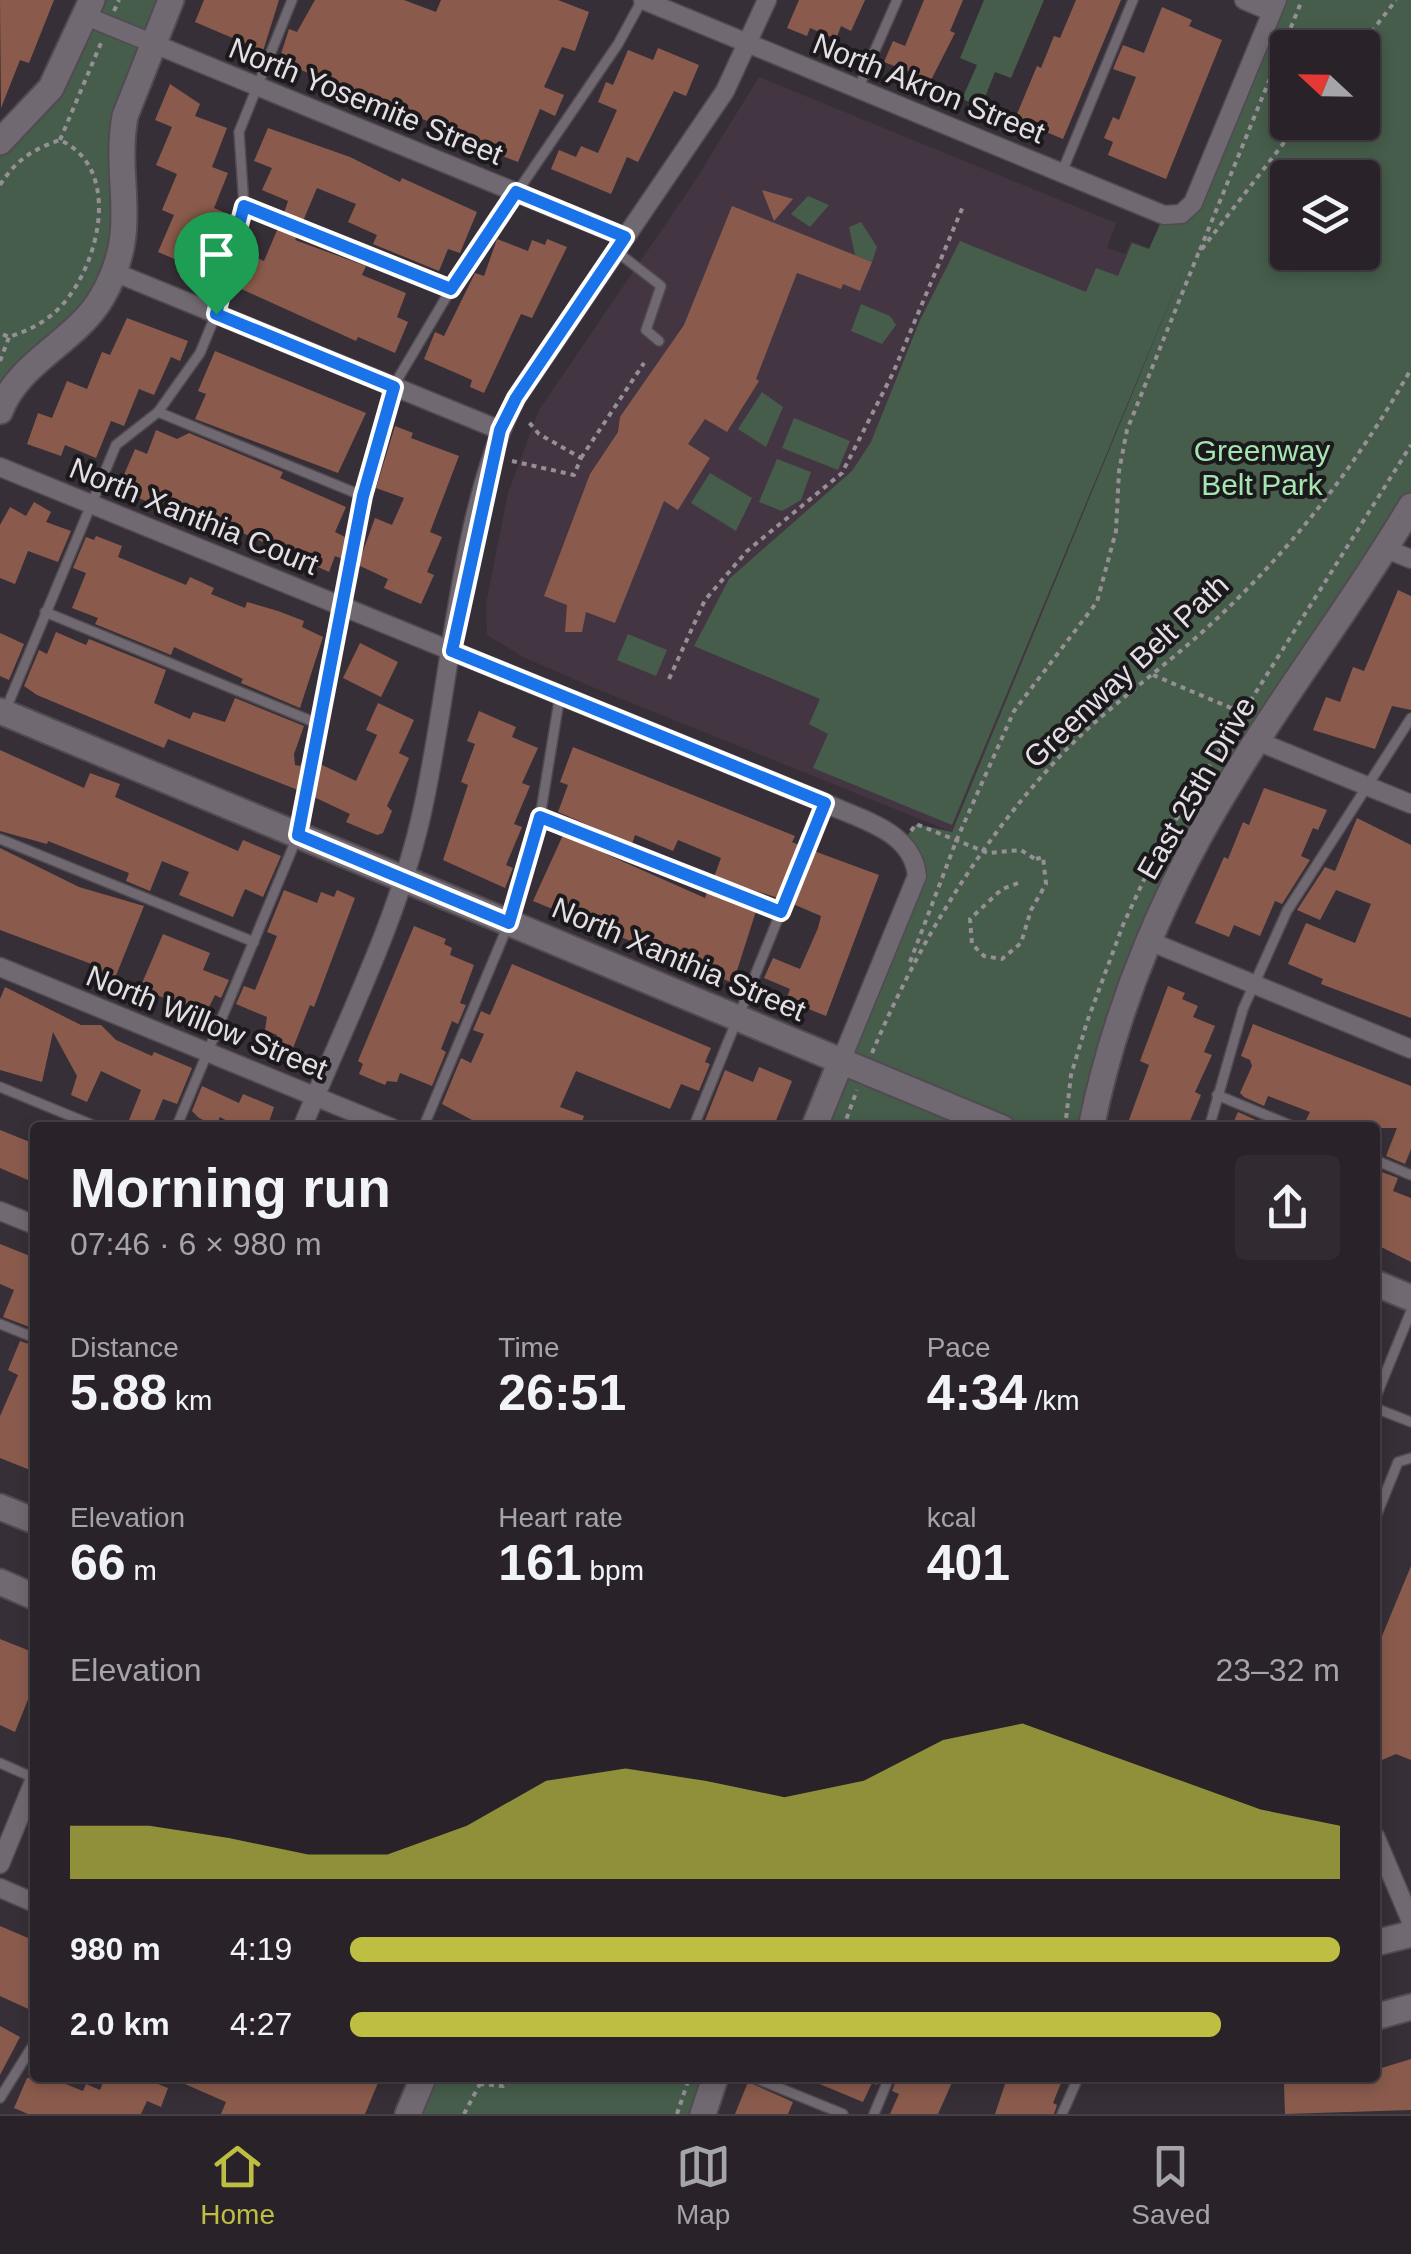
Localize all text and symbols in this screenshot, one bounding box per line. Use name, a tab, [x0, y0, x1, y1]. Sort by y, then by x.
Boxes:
street label: North Akron Street	[808, 26, 1050, 150]
north arrow	[1270, 30, 1380, 140]
map controls	[1270, 30, 1380, 270]
street label: North Yosemite Street	[225, 31, 508, 171]
button: layers	[1270, 160, 1380, 270]
pin	[174, 212, 259, 315]
icon: arrive	[189, 227, 244, 282]
park label: Greenway Belt Park	[1194, 434, 1330, 501]
street label: North Xanthia Court	[65, 451, 324, 581]
street label: Greenway Belt Path	[1017, 568, 1235, 774]
street label: East 25th Drive	[1130, 691, 1262, 885]
street label: North Xanthia Street	[547, 891, 811, 1028]
street label: North Willow Street	[82, 959, 333, 1086]
button: share	[1235, 1155, 1340, 1260]
text: Morning run	[70, 1157, 391, 1219]
text: 07:46 · 6 × 980 m	[70, 1226, 322, 1262]
text: Distance	[70, 1332, 179, 1363]
text: Time	[498, 1332, 560, 1363]
text: Pace	[927, 1332, 990, 1363]
text: 5.88	[70, 1365, 167, 1421]
text: 26:51	[498, 1365, 626, 1421]
text: 4:34	[927, 1365, 1027, 1421]
text: km	[167, 1385, 212, 1416]
text: /km	[1027, 1385, 1080, 1416]
text: Elevation	[70, 1502, 185, 1533]
text: Heart rate	[498, 1502, 623, 1533]
text: kcal	[927, 1502, 976, 1533]
text: 66	[70, 1535, 126, 1591]
text: 161	[498, 1535, 582, 1591]
text: 401	[927, 1535, 1010, 1591]
text: m	[126, 1555, 157, 1586]
text: bpm	[582, 1555, 644, 1586]
text: Elevation	[70, 1652, 202, 1688]
text: 23–32 m	[1215, 1652, 1340, 1688]
text: 980 m	[70, 1931, 161, 1967]
text: 4:19	[230, 1931, 292, 1967]
text: 2.0 km	[70, 2006, 170, 2042]
text: 4:27	[230, 2006, 292, 2042]
tab: Home	[200, 2139, 275, 2231]
tab: Map	[676, 2139, 731, 2231]
tab: Saved	[1131, 2139, 1211, 2231]

